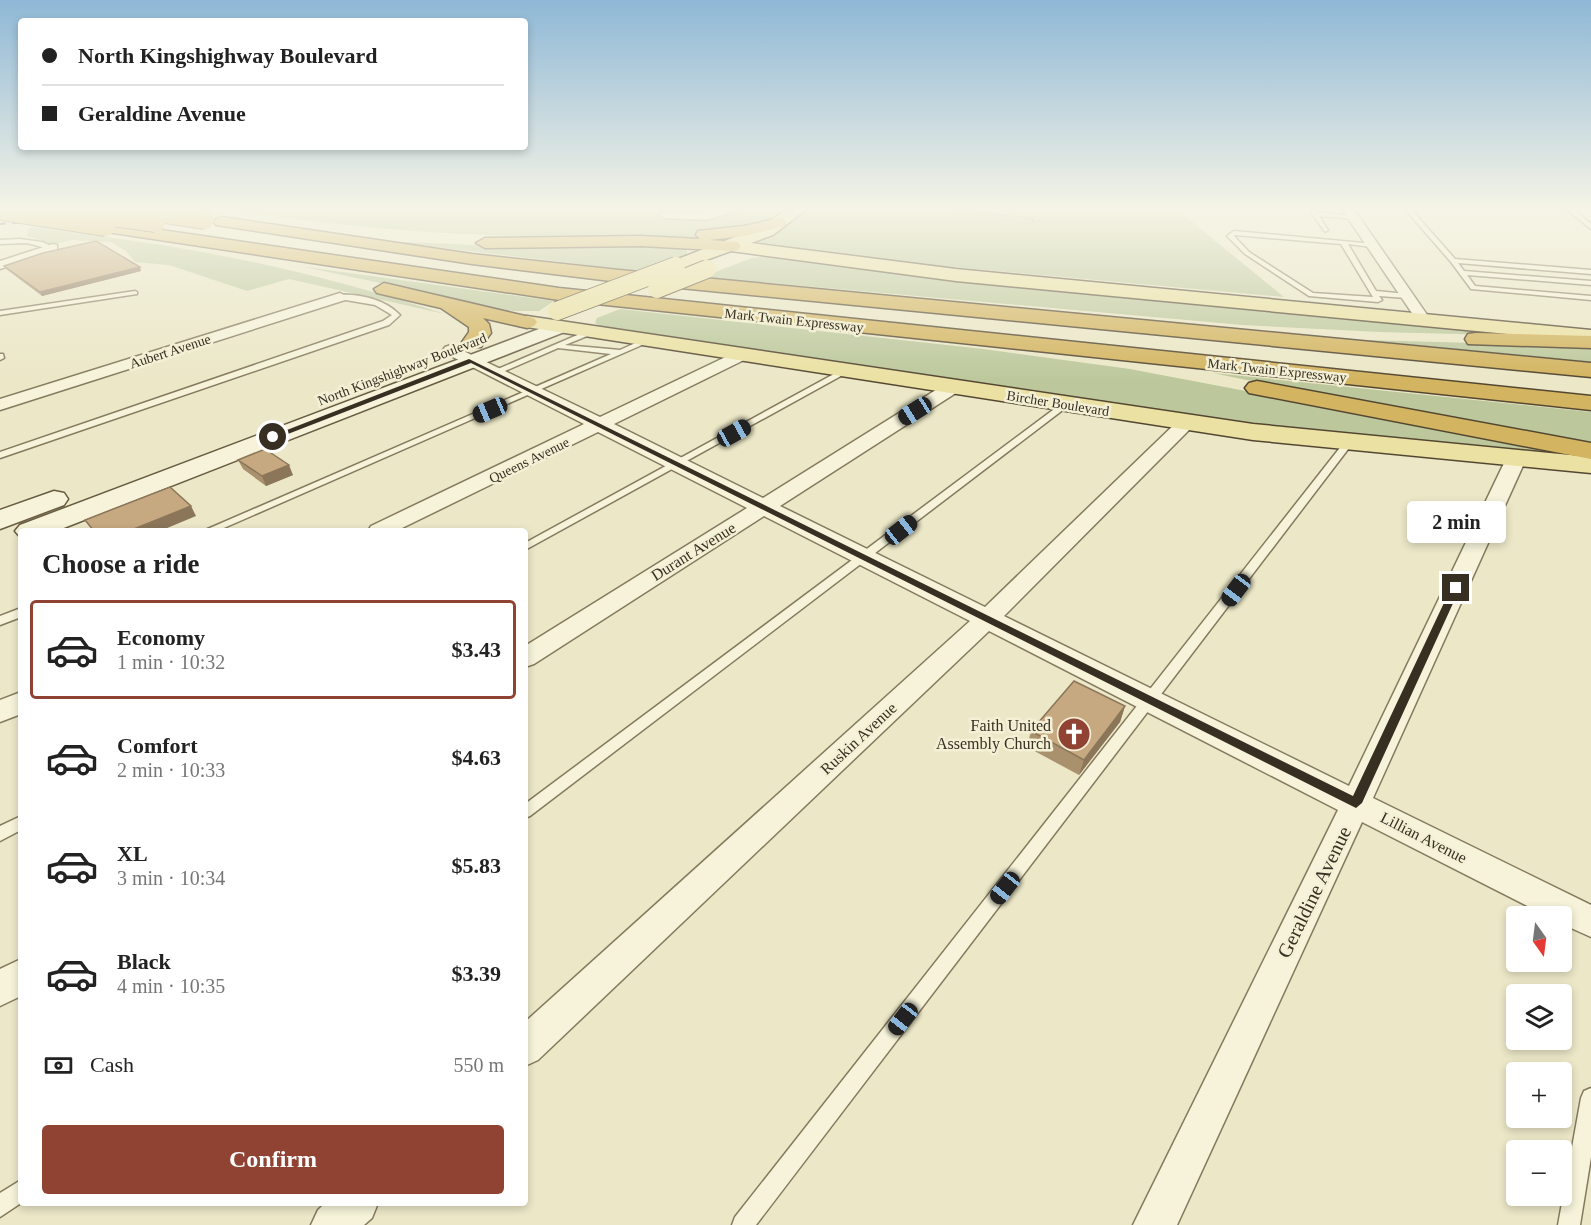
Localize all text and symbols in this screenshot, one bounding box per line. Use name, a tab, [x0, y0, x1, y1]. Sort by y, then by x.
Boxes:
text: North Kingshighway Boulevard	[78, 43, 378, 68]
text: Geraldine Avenue	[78, 101, 246, 126]
street label: Mark Twain Expressway	[724, 306, 864, 335]
street label: North Kingshighway Boulevard	[316, 330, 489, 409]
street label: Aubert Avenue	[128, 331, 212, 372]
street label: Mark Twain Expressway	[1207, 356, 1347, 385]
street label: Bircher Boulevard	[1005, 388, 1110, 419]
car	[895, 394, 935, 428]
car	[470, 395, 510, 425]
car	[714, 416, 754, 450]
route start	[259, 423, 286, 450]
street label: Queens Avenue	[487, 435, 572, 486]
callout: 2 min	[1406, 501, 1506, 543]
text: 2 min	[1432, 511, 1481, 533]
car	[881, 512, 921, 548]
street label: Durant Avenue	[648, 519, 739, 584]
text: Choose a ride	[42, 549, 200, 579]
car	[1218, 570, 1254, 610]
route end	[1442, 574, 1469, 601]
icon: car	[45, 623, 99, 677]
text: Economy	[117, 625, 205, 650]
text: $3.43	[452, 637, 501, 662]
text: 1 min · 10:32	[117, 651, 225, 673]
street label: Ruskin Avenue	[817, 699, 900, 778]
church icon: Faith United Assembly Church	[1056, 716, 1092, 752]
place label: Faith United Assembly Church	[936, 717, 1051, 753]
icon: car	[45, 731, 99, 785]
text: Comfort	[117, 733, 198, 758]
text: $4.63	[452, 745, 501, 770]
text: 2 min · 10:33	[117, 759, 225, 781]
street label: Lillian Avenue	[1378, 808, 1470, 866]
street label: Geraldine Avenue	[1273, 823, 1355, 961]
icon: car	[45, 839, 99, 893]
text: XL	[117, 841, 148, 866]
text: $5.83	[452, 853, 501, 878]
text: 3 min · 10:34	[117, 867, 225, 889]
car	[987, 868, 1023, 908]
north arrow	[1506, 906, 1572, 972]
map controls	[1506, 906, 1572, 1206]
icon: car	[45, 947, 99, 1001]
text: Black	[117, 949, 171, 974]
text: $3.39	[452, 961, 501, 986]
text: 4 min · 10:35	[117, 975, 225, 997]
button: layers	[1506, 984, 1572, 1050]
car	[885, 999, 921, 1039]
icon: cash	[42, 1049, 75, 1082]
text: Cash	[90, 1052, 134, 1077]
text: 550 m	[453, 1054, 504, 1076]
button: +	[1506, 1062, 1572, 1128]
button: Confirm	[42, 1125, 504, 1194]
button: −	[1506, 1140, 1572, 1206]

